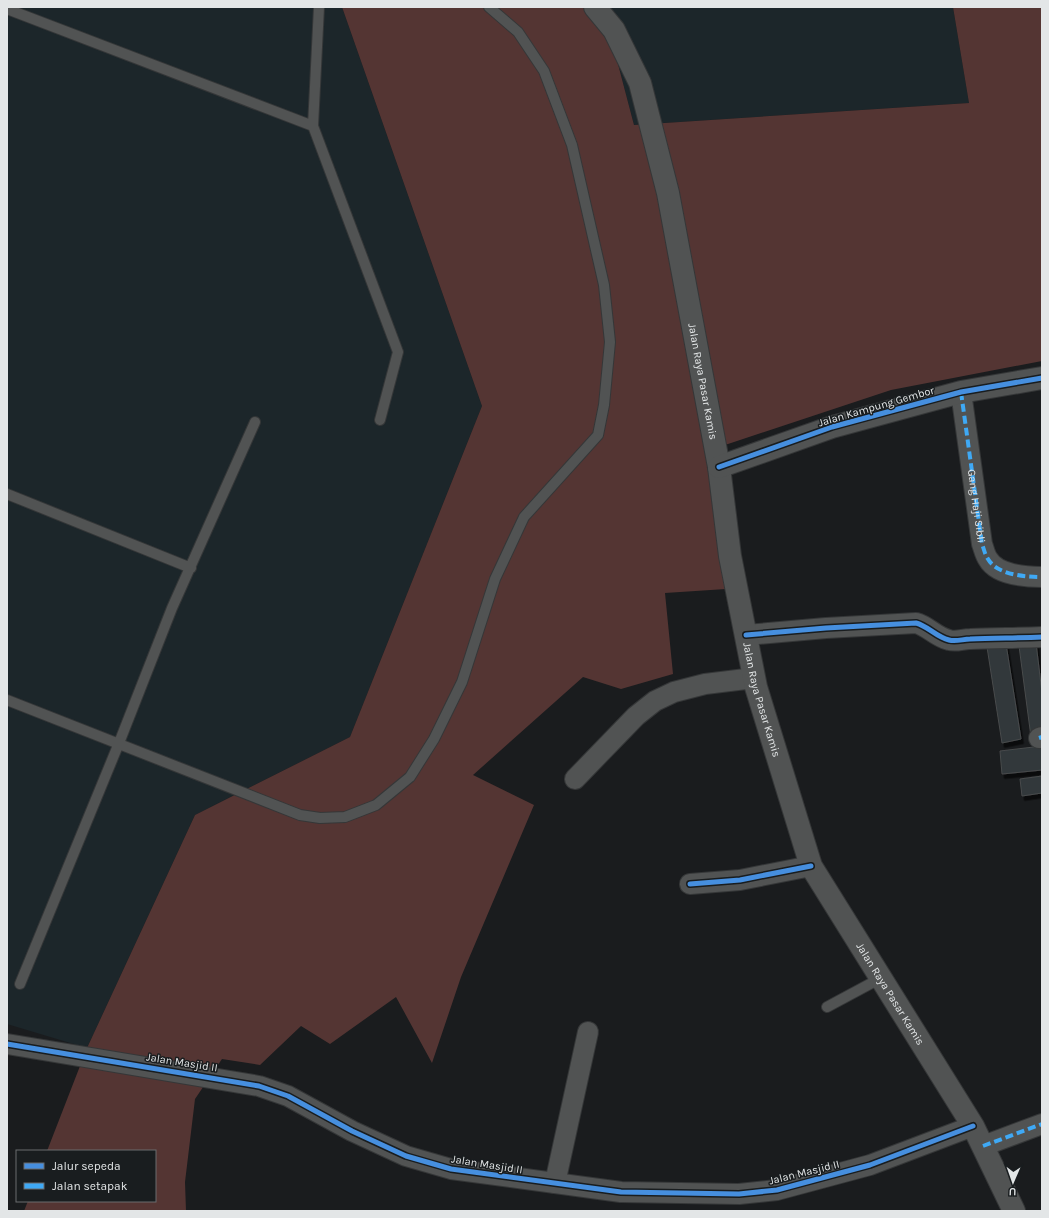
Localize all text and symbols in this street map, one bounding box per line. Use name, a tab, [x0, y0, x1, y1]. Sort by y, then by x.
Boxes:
street label: Jalan Raya Pasar Kamis	[685, 322, 720, 441]
street label: Jalan Kampung Gembor	[817, 384, 936, 429]
street label: Gang Haji Sibli	[965, 468, 988, 544]
street label: Jalan Raya Pasar Kamis	[740, 641, 783, 759]
street label: Jalan Raya Pasar Kamis	[853, 940, 927, 1048]
street label: Jalan Masjid II	[145, 1050, 219, 1075]
legend	[16, 1150, 156, 1202]
street label: Jalan Masjid II	[450, 1152, 524, 1177]
street label: Jalan Masjid II	[768, 1157, 841, 1188]
text: Jalur sepeda	[52, 1159, 121, 1173]
north arrow	[993, 1162, 1033, 1202]
text: Jalan setapak	[52, 1179, 128, 1193]
text: U	[1009, 1185, 1017, 1198]

